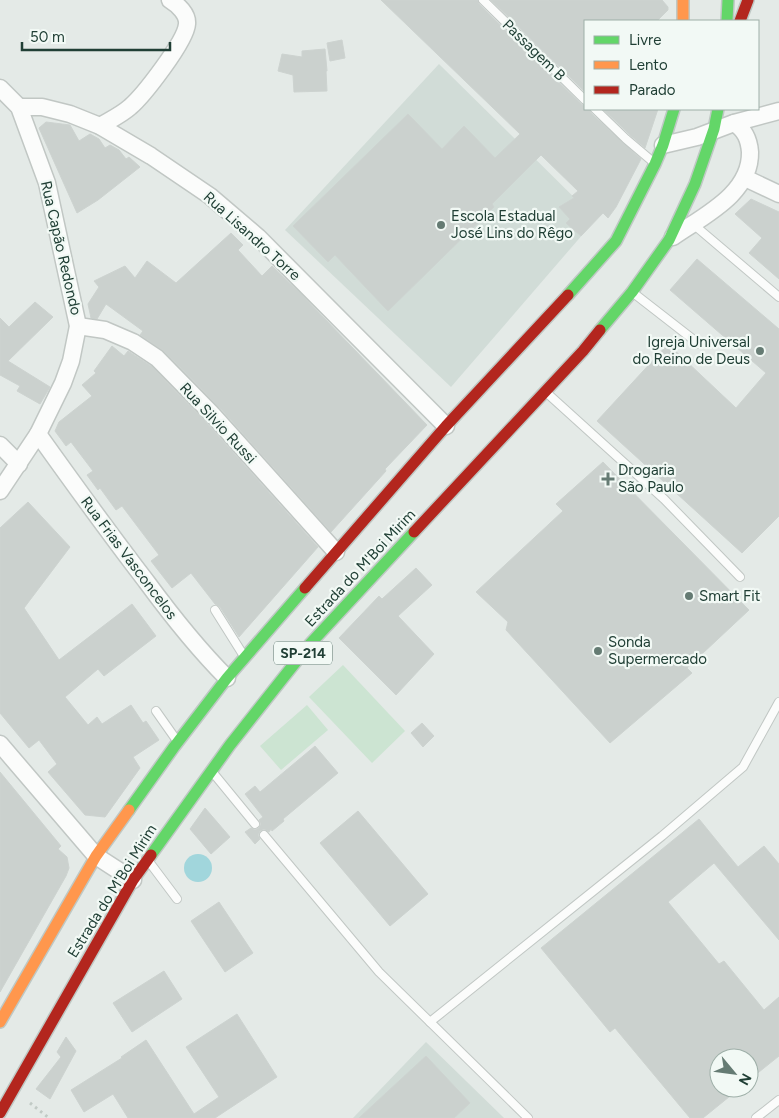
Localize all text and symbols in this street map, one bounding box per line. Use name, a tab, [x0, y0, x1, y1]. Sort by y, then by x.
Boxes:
street label: Passagem B	[499, 16, 569, 84]
scale bar	[22, 20, 170, 52]
legend	[584, 20, 759, 110]
text: 50 m	[30, 28, 65, 46]
text: Livre	[629, 31, 661, 49]
text: Lento	[629, 56, 668, 74]
text: Parado	[629, 81, 676, 99]
street label: Rua Capão Redondo	[37, 179, 85, 317]
street label: Rua Lisandro Torre	[200, 188, 304, 284]
place label: Escola Estadual José Lins do Rêgo	[451, 207, 573, 242]
marker: Escola Estadual José Lins do Rêgo	[435, 219, 447, 231]
place label: Igreja Universal do Reino de Deus	[632, 333, 750, 368]
marker: Igreja Universal do Reino de Deus	[754, 345, 766, 357]
street label: Rua Silvio Russi	[176, 379, 260, 467]
place label: Drogaria São Paulo	[618, 461, 684, 496]
marker: Drogaria São Paulo	[602, 473, 614, 485]
street label: Rua Frias Vasconcelos	[77, 493, 181, 623]
street label: Estrada do M'Boi Mirim	[301, 506, 419, 630]
place label: Smart Fit	[699, 587, 761, 605]
marker: Smart Fit	[683, 590, 695, 602]
place label: Sonda Supermercado	[608, 633, 707, 668]
road number: SP-214	[274, 641, 332, 664]
marker: Sonda Supermercado	[592, 645, 604, 657]
street label: Estrada do M'Boi Mirim	[64, 821, 160, 961]
north arrow	[709, 1048, 759, 1098]
text: N	[735, 1070, 755, 1088]

